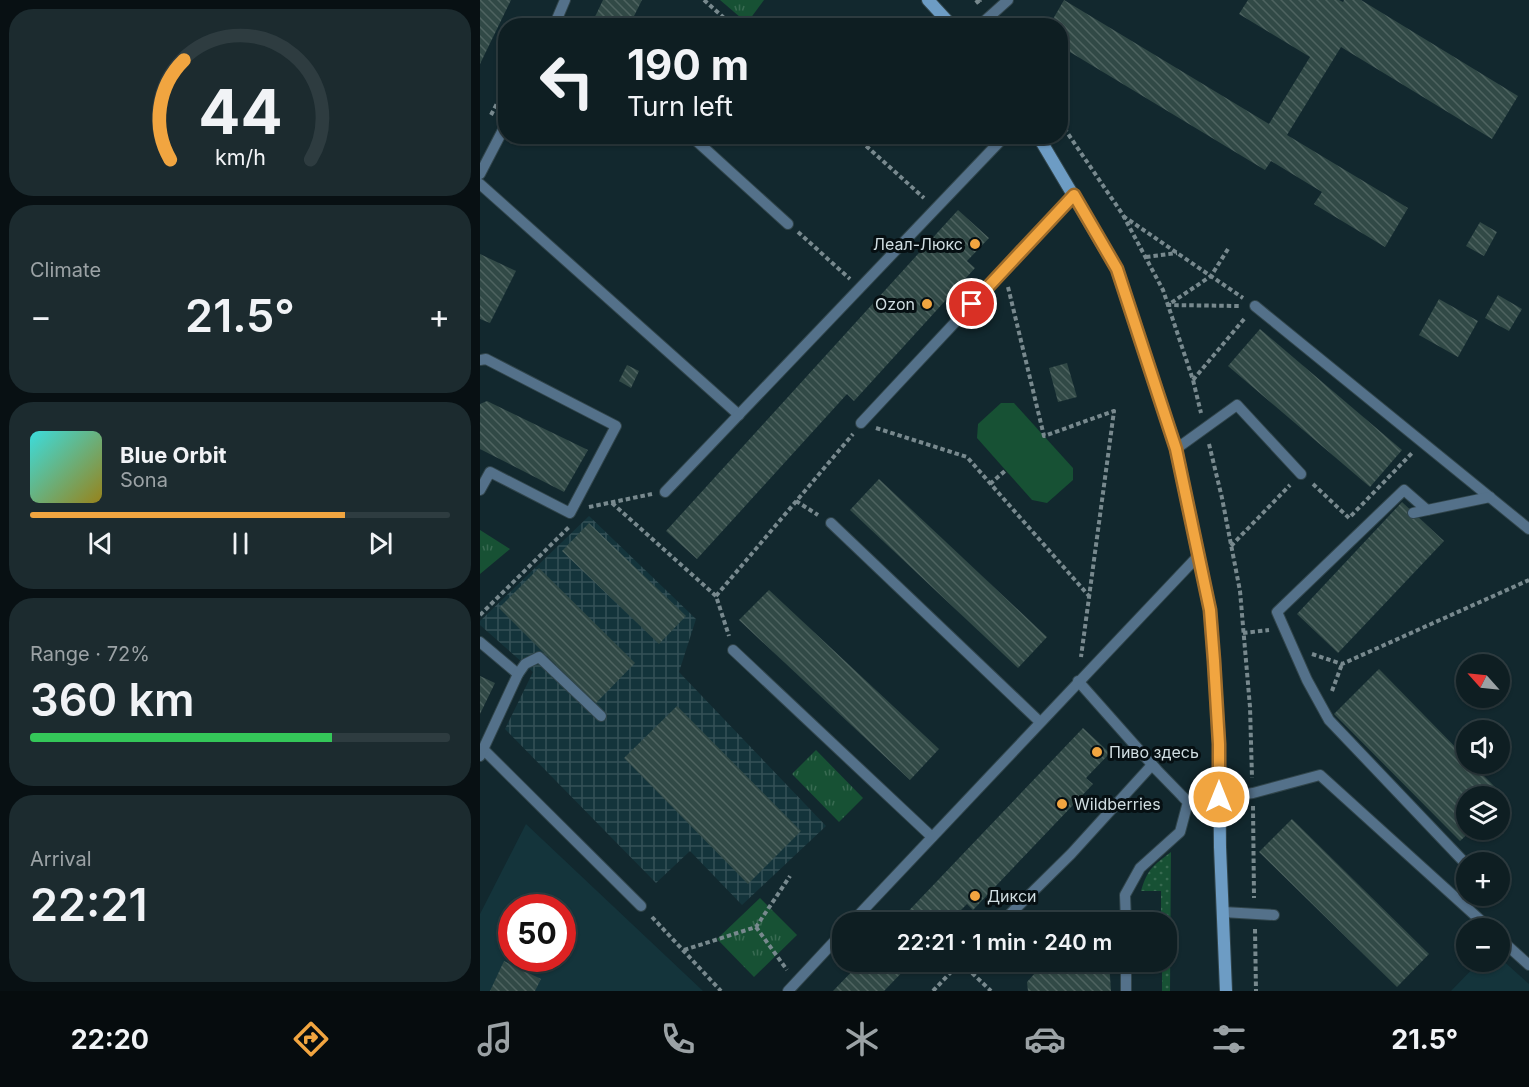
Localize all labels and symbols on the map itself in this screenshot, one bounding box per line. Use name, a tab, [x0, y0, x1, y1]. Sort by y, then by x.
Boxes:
place label: Леал-Люкс	[873, 234, 963, 254]
marker: Леал-Люкс	[968, 237, 982, 251]
pin	[946, 278, 997, 329]
place label: Ozon	[875, 294, 915, 314]
marker: Ozon	[920, 297, 934, 311]
north arrow	[1456, 654, 1510, 708]
place label: Пиво здесь	[1109, 742, 1199, 762]
marker: Пиво здесь	[1090, 745, 1104, 759]
position arrow	[1187, 765, 1251, 829]
place label: Wildberries	[1074, 794, 1161, 814]
marker: Wildberries	[1055, 797, 1069, 811]
place label: Дикси	[987, 886, 1036, 906]
marker: Дикси	[968, 889, 982, 903]
speed limit sign: 50	[498, 894, 576, 972]

